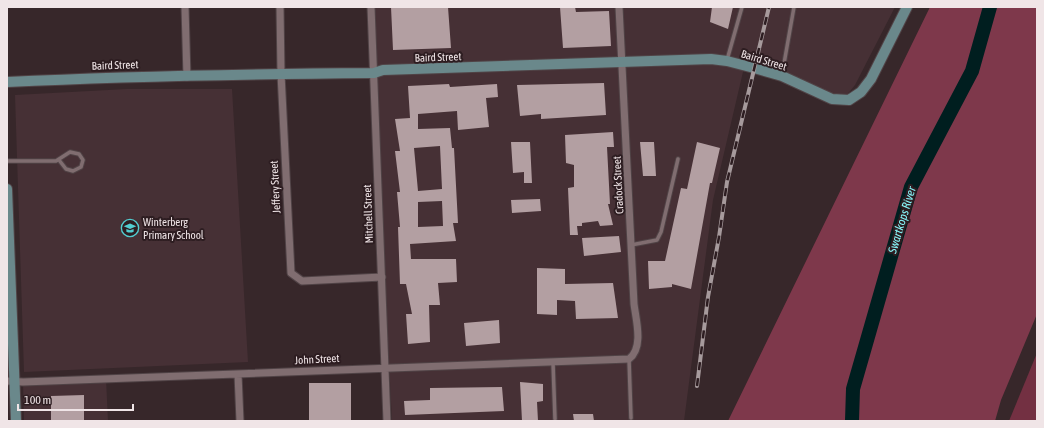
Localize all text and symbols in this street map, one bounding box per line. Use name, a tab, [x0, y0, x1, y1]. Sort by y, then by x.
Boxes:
street label: Baird Street	[740, 47, 788, 73]
street label: Baird Street	[414, 50, 462, 64]
street label: Baird Street	[91, 58, 139, 72]
street label: Cradock Street	[610, 156, 626, 214]
street label: Jeffery Street	[268, 160, 282, 214]
street label: Mitchell Street	[361, 184, 375, 244]
water label: Swartkops River	[885, 184, 919, 256]
place label: Winterberg Primary School	[143, 216, 204, 241]
school or university icon: Winterberg Primary School	[120, 218, 140, 238]
street label: John Street	[294, 352, 340, 366]
scale bar	[18, 386, 133, 412]
text: 100 m	[24, 393, 51, 407]

